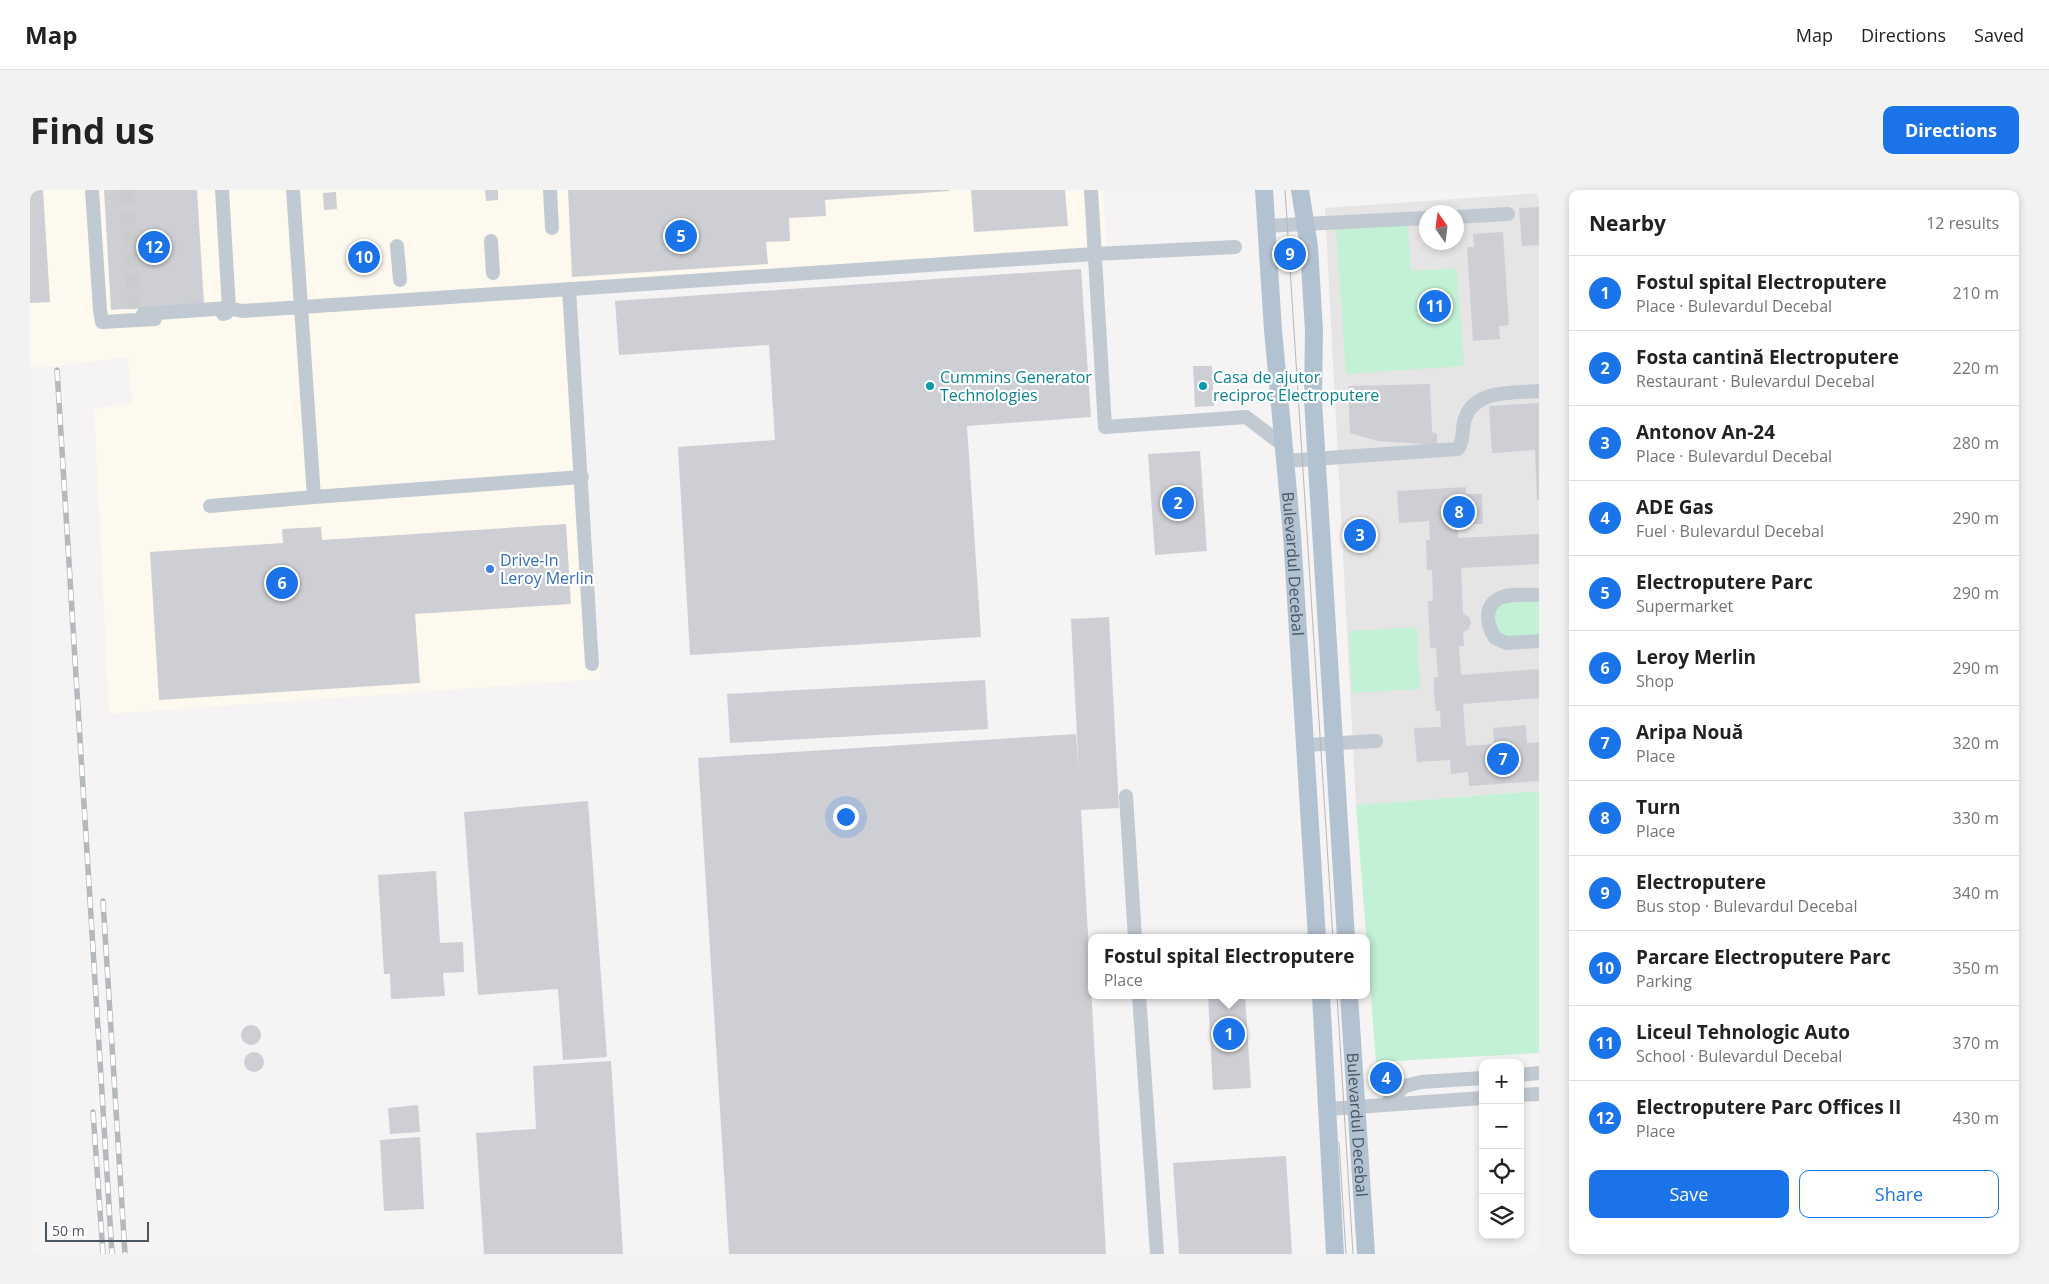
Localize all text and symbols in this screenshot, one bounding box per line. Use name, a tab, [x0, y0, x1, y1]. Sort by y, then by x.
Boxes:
text: Map	[25, 18, 77, 51]
text: Map	[1796, 23, 1833, 47]
text: Directions	[1861, 23, 1946, 47]
text: Saved	[1974, 23, 2024, 47]
button: Directions	[1883, 106, 2019, 154]
text: Find us	[30, 107, 155, 154]
north arrow	[1419, 205, 1464, 250]
text: Nearby	[1589, 209, 1666, 237]
text: 12 results	[1926, 212, 1999, 234]
pin: 5	[665, 217, 697, 255]
pin: 12	[138, 228, 170, 266]
pin: 9	[1274, 235, 1306, 273]
pin: 10	[348, 238, 380, 276]
text: Fostul spital Electroputere	[1636, 269, 1887, 295]
text: 1	[1600, 282, 1610, 304]
text: 210 m	[1953, 282, 1999, 304]
pin: 11	[1419, 287, 1451, 325]
text: Place · Bulevardul Decebal	[1636, 295, 1832, 317]
text: Fosta cantină Electroputere	[1636, 344, 1899, 370]
text: 2	[1600, 357, 1610, 379]
text: 220 m	[1953, 357, 1999, 379]
place label: Cummins Generator Technologies	[940, 366, 1092, 406]
place label: Casa de ajutor reciproc Electroputere	[1213, 366, 1379, 406]
text: Restaurant · Bulevardul Decebal	[1636, 370, 1875, 392]
marker: Cummins Generator Technologies	[924, 380, 936, 392]
marker: Casa de ajutor reciproc Electroputere	[1197, 380, 1209, 392]
text: Antonov An-24	[1636, 419, 1775, 445]
text: 3	[1600, 432, 1610, 454]
text: 280 m	[1953, 432, 1999, 454]
text: Place · Bulevardul Decebal	[1636, 445, 1832, 467]
pin: 2	[1162, 484, 1194, 522]
street label: Bulevardul Decebal	[1277, 491, 1309, 637]
pin: 8	[1443, 493, 1475, 531]
text: ADE Gas	[1636, 494, 1713, 520]
text: 4	[1600, 507, 1610, 529]
text: 290 m	[1953, 507, 1999, 529]
pin: 3	[1344, 516, 1376, 554]
text: Fuel · Bulevardul Decebal	[1636, 520, 1824, 542]
place label: Drive-In Leroy Merlin	[500, 549, 593, 589]
marker: Drive-In Leroy Merlin	[484, 563, 496, 575]
pin: 6	[266, 564, 298, 602]
text: Electroputere Parc	[1636, 569, 1813, 595]
text: 5	[1600, 582, 1610, 604]
text: 290 m	[1953, 582, 1999, 604]
text: Supermarket	[1636, 595, 1733, 617]
text: Leroy Merlin	[1636, 644, 1756, 670]
text: 6	[1600, 657, 1610, 679]
text: 290 m	[1953, 657, 1999, 679]
text: Shop	[1636, 670, 1674, 692]
text: Aripa Nouă	[1636, 719, 1743, 745]
text: 7	[1600, 732, 1610, 754]
text: 320 m	[1953, 732, 1999, 754]
pin: 7	[1487, 740, 1519, 778]
text: Place	[1636, 745, 1675, 767]
text: Turn	[1636, 794, 1681, 820]
your location	[833, 804, 859, 830]
text: 8	[1600, 807, 1610, 829]
text: 330 m	[1953, 807, 1999, 829]
text: Place	[1636, 820, 1675, 842]
text: Electroputere	[1636, 869, 1766, 895]
text: 9	[1600, 882, 1610, 904]
text: 340 m	[1953, 882, 1999, 904]
text: Bus stop · Bulevardul Decebal	[1636, 895, 1858, 917]
popup	[1088, 934, 1370, 999]
text: Fostul spital Electroputere	[1104, 943, 1354, 969]
text: Parcare Electroputere Parc	[1636, 944, 1891, 970]
text: 10	[1596, 957, 1614, 979]
text: 350 m	[1953, 957, 1999, 979]
text: Place	[1104, 969, 1143, 991]
text: Parking	[1636, 970, 1692, 992]
pin: 1	[1213, 1015, 1245, 1053]
text: Liceul Tehnologic Auto	[1636, 1019, 1850, 1045]
text: 11	[1596, 1032, 1614, 1054]
text: 370 m	[1953, 1032, 1999, 1054]
text: School · Bulevardul Decebal	[1636, 1045, 1842, 1067]
street label: Bulevardul Decebal	[1342, 1052, 1373, 1197]
pin: 4	[1370, 1059, 1402, 1097]
map controls	[1479, 1059, 1524, 1239]
button: +	[1479, 1059, 1524, 1104]
text: Electroputere Parc Offices II	[1636, 1094, 1901, 1120]
button: −	[1479, 1104, 1524, 1149]
text: 12	[1596, 1107, 1614, 1129]
text: 430 m	[1953, 1107, 1999, 1129]
text: Place	[1636, 1120, 1675, 1142]
button: locate	[1479, 1149, 1524, 1194]
button: Save	[1589, 1170, 1789, 1218]
button: Share	[1799, 1170, 1999, 1218]
button: layers	[1479, 1194, 1524, 1239]
scale bar	[45, 1219, 149, 1242]
text: 50 m	[52, 1221, 85, 1240]

